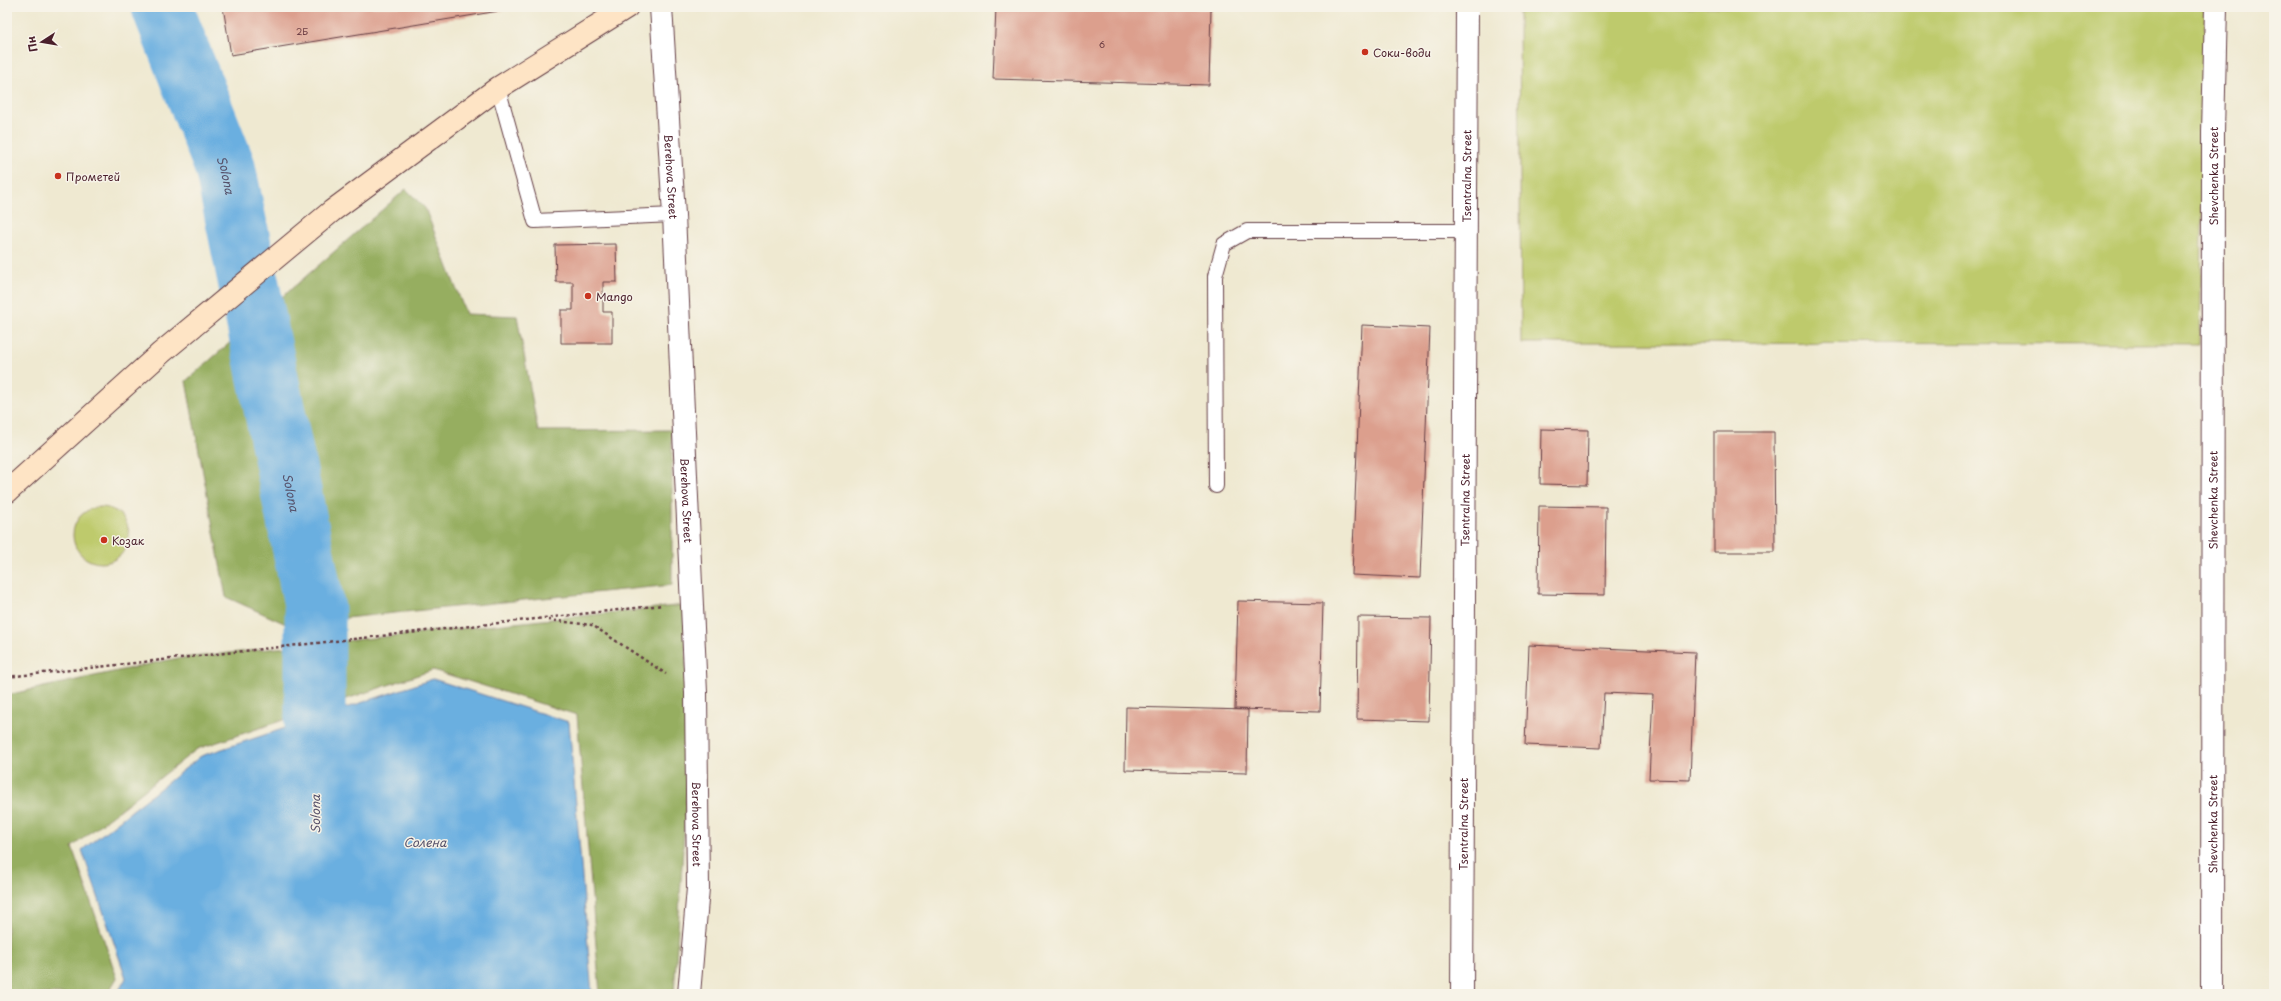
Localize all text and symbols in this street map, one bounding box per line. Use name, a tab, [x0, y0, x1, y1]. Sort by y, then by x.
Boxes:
north arrow	[22, 22, 62, 62]
house number: 2Б	[296, 24, 308, 38]
text: Пн	[22, 35, 42, 54]
house number: 6	[1099, 37, 1105, 51]
place label: Соки-води	[1373, 44, 1431, 61]
marker: Соки-води	[1360, 47, 1370, 57]
street label: Shevchenka Street	[2204, 126, 2222, 225]
street label: Tsentralna Street	[1457, 129, 1475, 222]
street label: Berehova Street	[660, 134, 683, 220]
water label: Solona	[212, 153, 239, 196]
place label: Прометей	[66, 168, 120, 185]
marker: Прометей	[53, 171, 63, 181]
place label: Mango	[596, 288, 633, 305]
marker: Mango	[583, 291, 593, 301]
street label: Shevchenka Street	[2204, 450, 2221, 549]
street label: Tsentralna Street	[1456, 453, 1473, 546]
street label: Berehova Street	[677, 457, 698, 544]
water label: Solona	[279, 471, 304, 514]
place label: Козак	[112, 532, 145, 549]
marker: Козак	[99, 535, 109, 545]
street label: Shevchenka Street	[2204, 774, 2221, 873]
street label: Tsentralna Street	[1454, 777, 1472, 870]
street label: Berehova Street	[688, 781, 706, 867]
water label: Solona	[306, 794, 324, 834]
water label: Солена	[404, 833, 447, 851]

